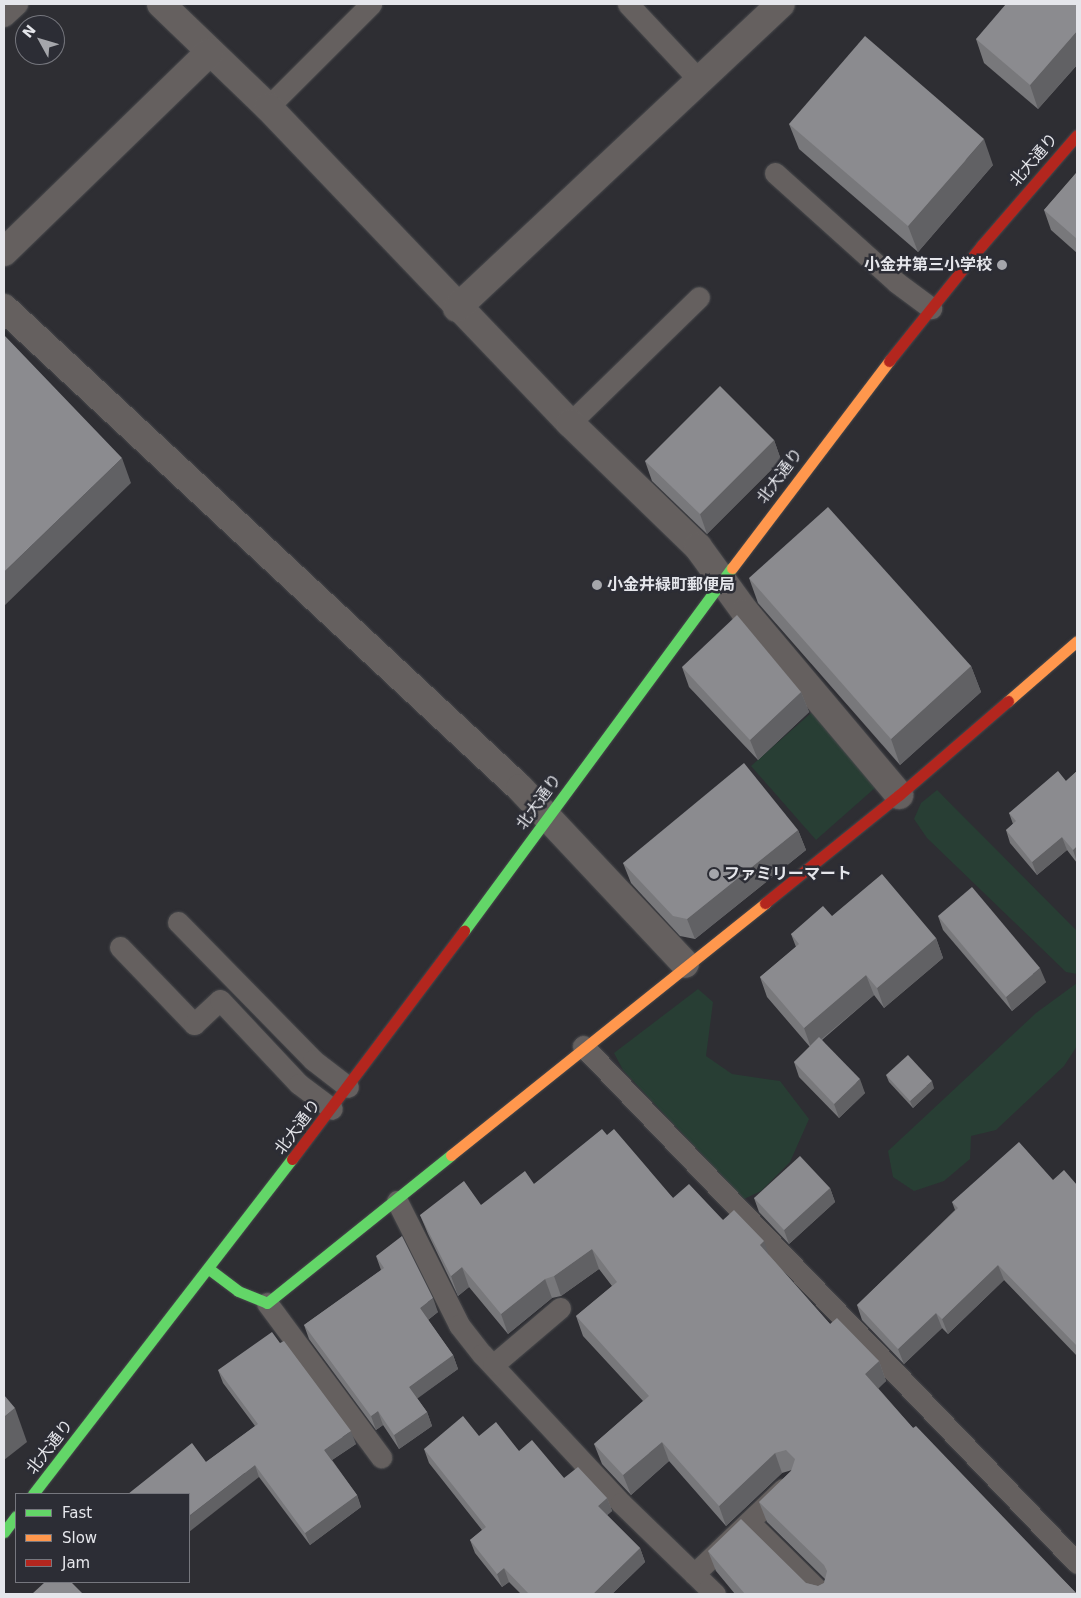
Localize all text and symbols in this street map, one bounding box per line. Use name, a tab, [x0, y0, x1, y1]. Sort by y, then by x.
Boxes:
north arrow	[15, 15, 65, 65]
text: N	[19, 22, 39, 41]
street label: 北大通り	[1006, 130, 1062, 190]
place label: 小金井第三小学校	[864, 255, 992, 275]
marker: 小金井第三小学校	[996, 259, 1008, 271]
street label: 北大通り	[753, 445, 807, 507]
place label: 小金井緑町郵便局	[607, 575, 735, 595]
marker: 小金井緑町郵便局	[591, 579, 603, 591]
street label: 北大通り	[512, 770, 566, 834]
place label: ファミリーマート	[724, 864, 852, 884]
marker: ファミリーマート	[708, 868, 720, 880]
street label: 北大通り	[271, 1096, 325, 1158]
street label: 北大通り	[23, 1416, 77, 1478]
legend	[15, 1493, 190, 1583]
text: Fast	[62, 1504, 92, 1522]
text: Slow	[62, 1529, 97, 1547]
text: Jam	[62, 1554, 90, 1572]

